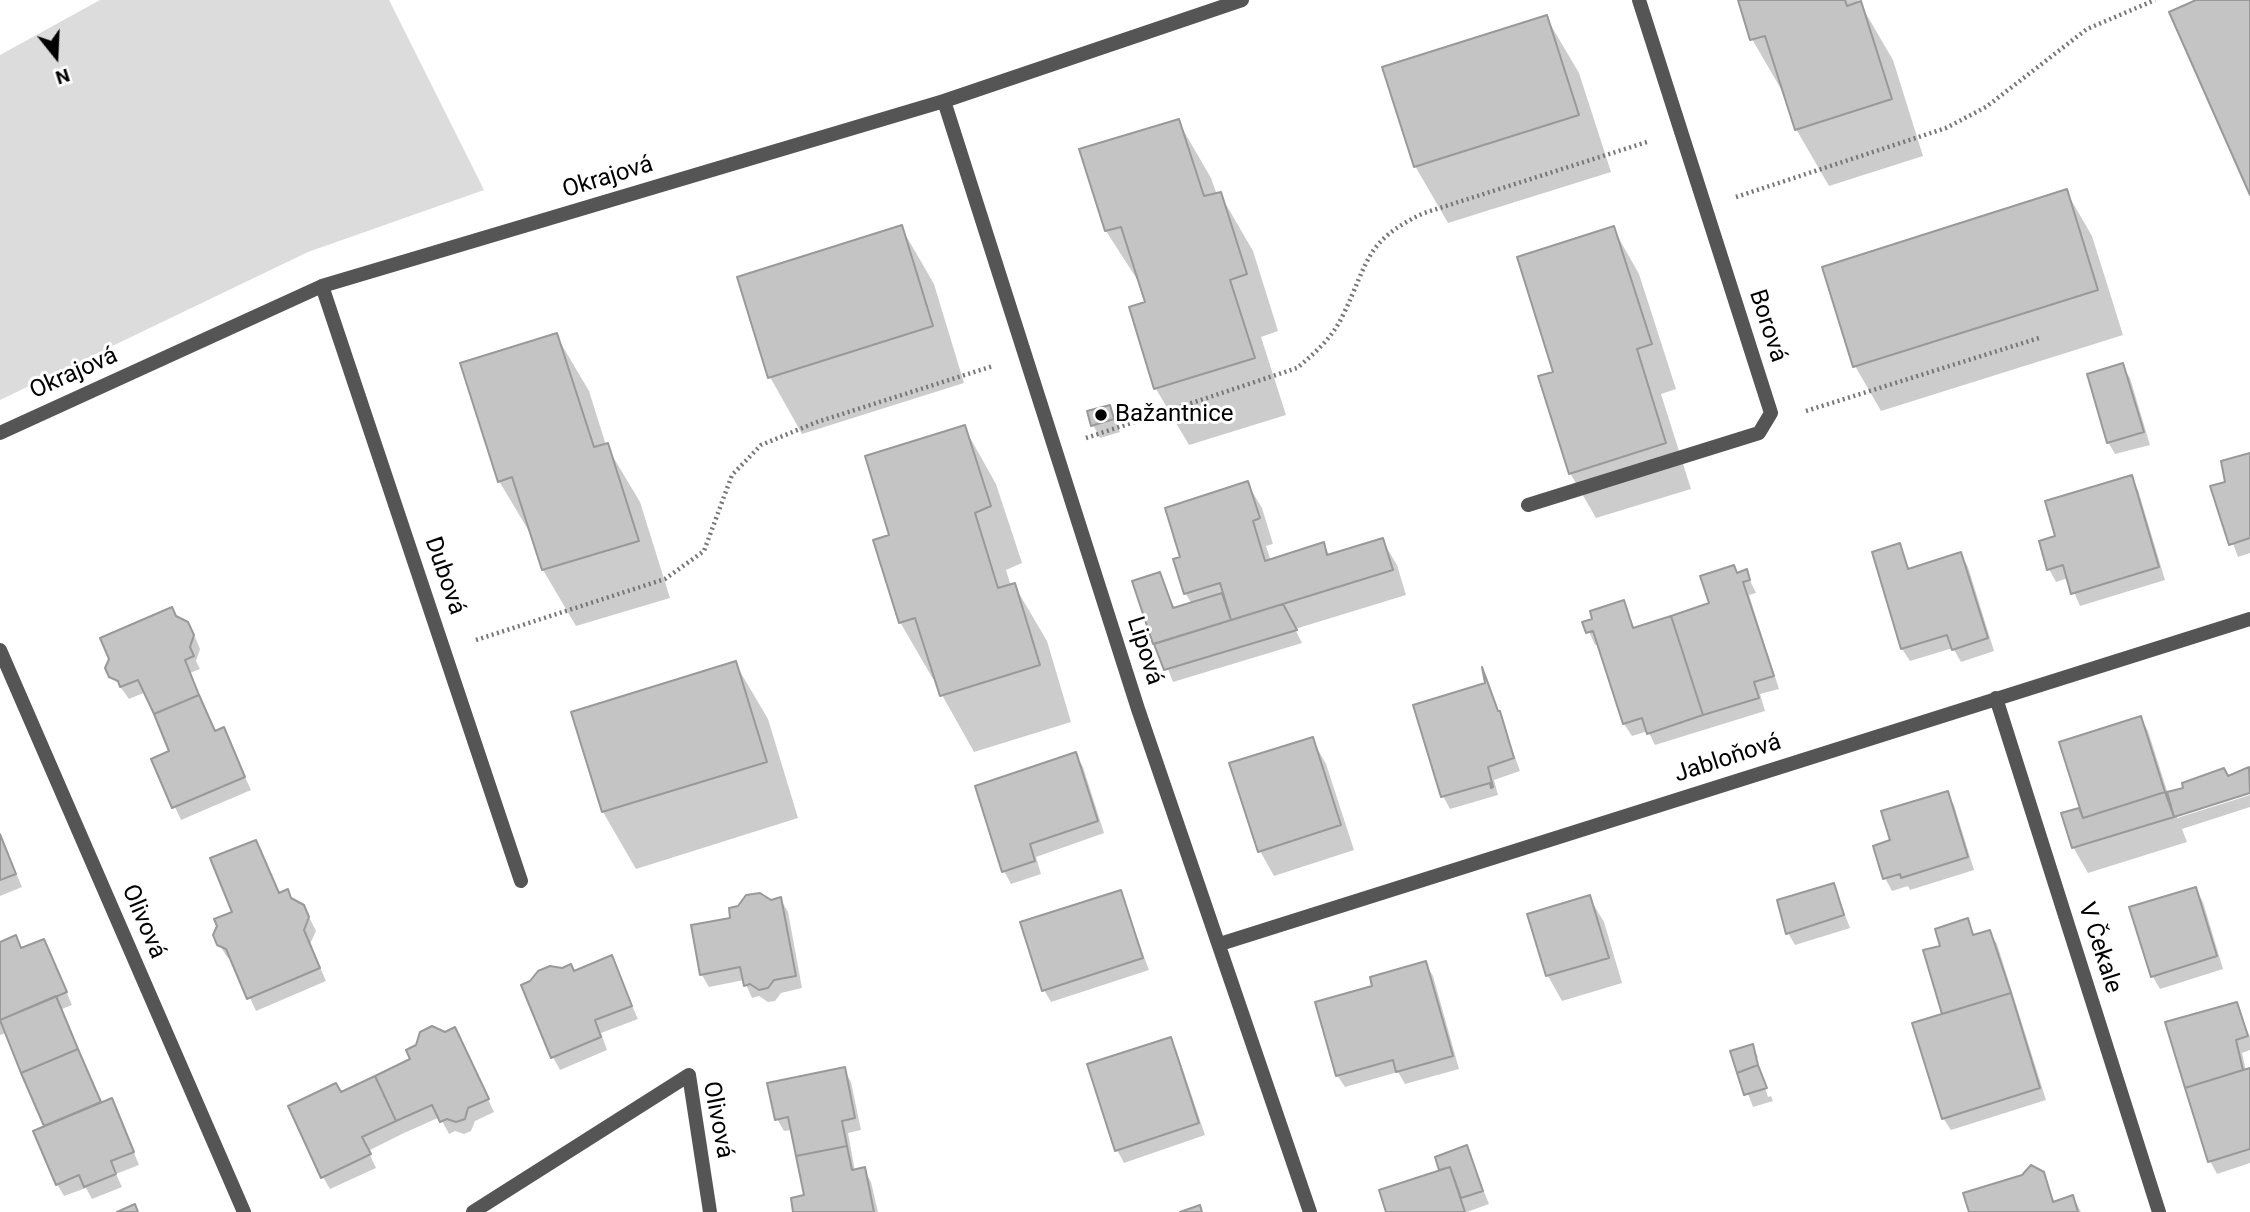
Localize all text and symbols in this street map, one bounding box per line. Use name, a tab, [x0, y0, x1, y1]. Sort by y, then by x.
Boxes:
north arrow	[21, 21, 91, 91]
text: N	[53, 63, 73, 89]
street label: Okrajová	[559, 151, 657, 205]
street label: Borová	[1742, 286, 1792, 366]
street label: Okrajová	[26, 342, 122, 406]
place label: Bažantnice	[1115, 401, 1233, 429]
marker: Bažantnice	[1093, 407, 1109, 423]
street label: Dubová	[417, 533, 471, 619]
street label: Lipová	[1119, 613, 1169, 689]
street label: Jabloňová	[1671, 728, 1785, 790]
street label: Olivová	[115, 881, 171, 963]
street label: V Čekale	[2071, 899, 2127, 997]
street label: Olivová	[695, 1079, 739, 1161]

